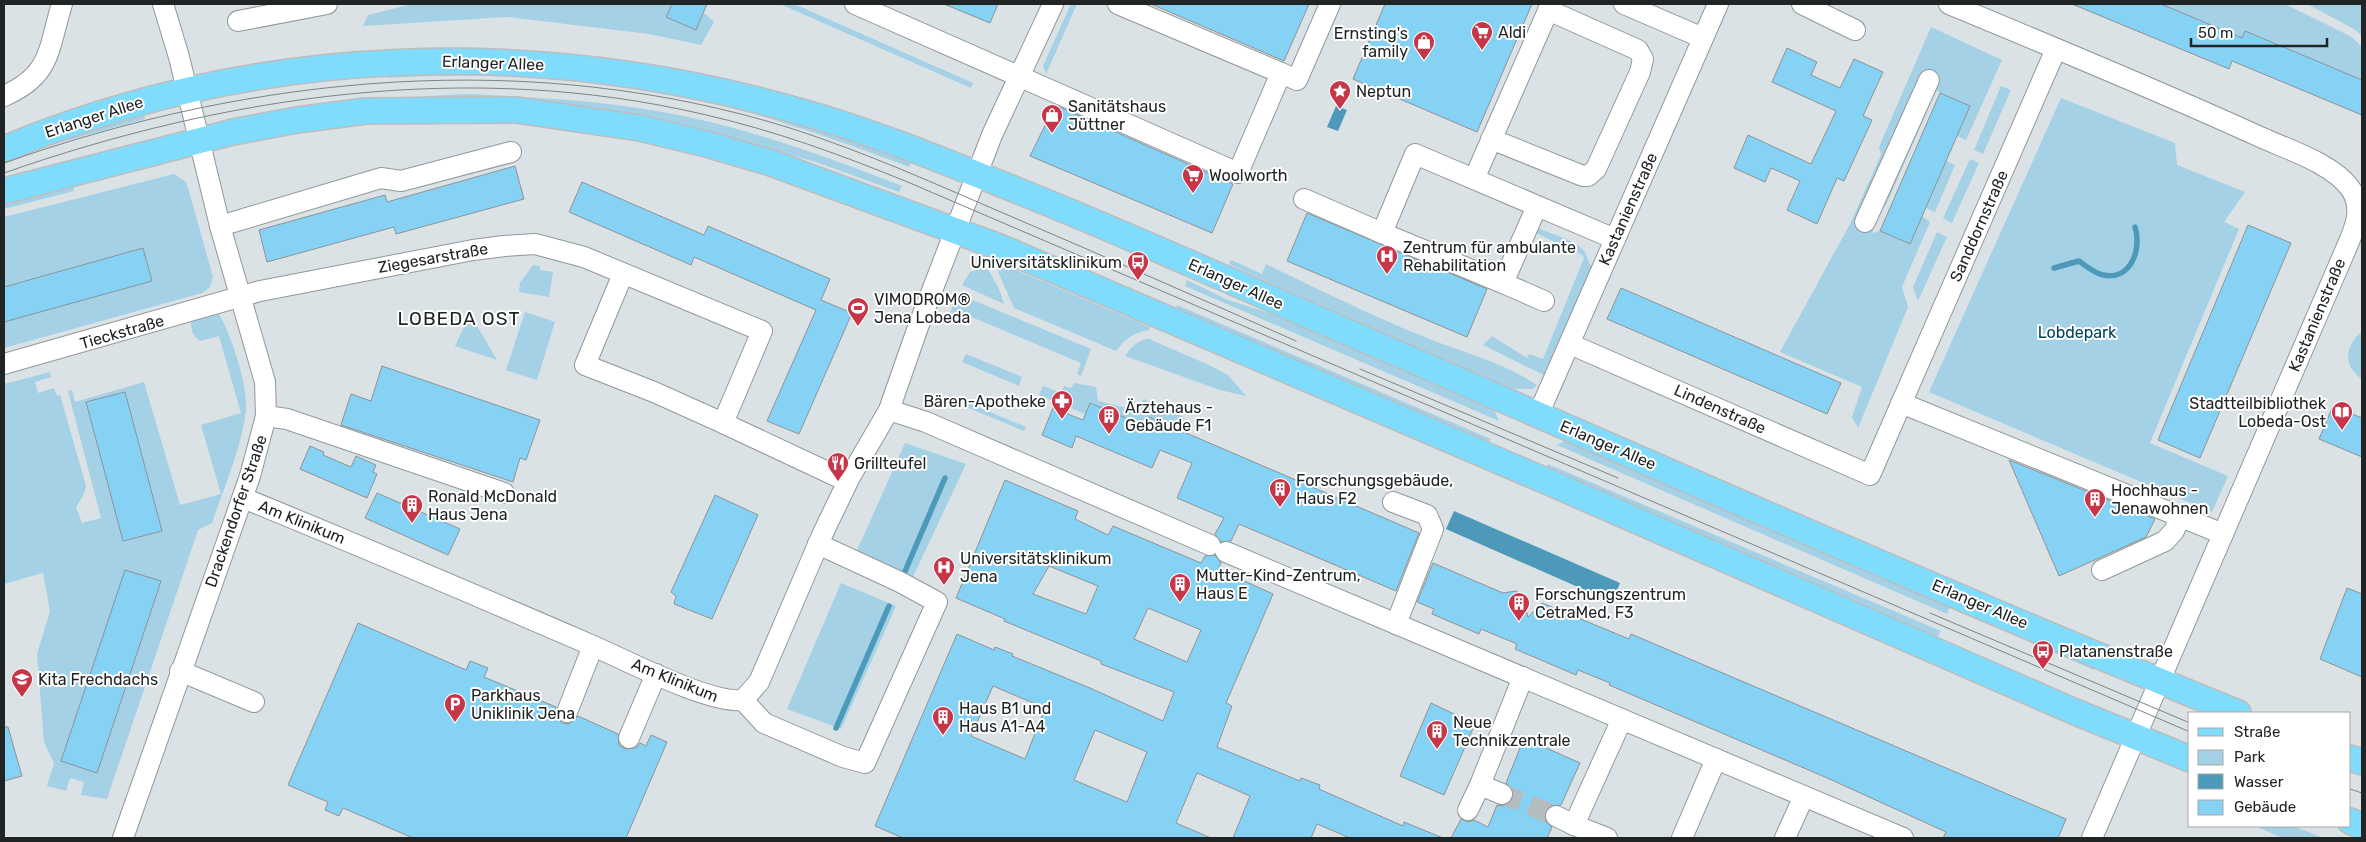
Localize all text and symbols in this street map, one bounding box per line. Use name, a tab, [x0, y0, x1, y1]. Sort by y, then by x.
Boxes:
scale bar	[2191, 15, 2327, 47]
supermarket icon: Aldi	[1470, 20, 1494, 51]
place label: Aldi	[1498, 23, 1526, 42]
place label: Ernsting's family	[1334, 24, 1408, 61]
text: 50 m	[2198, 24, 2233, 42]
shop icon: Ernsting's family	[1412, 30, 1436, 61]
street label: Erlanger Allee	[442, 52, 545, 74]
place icon: Neptun	[1328, 79, 1352, 110]
place label: Neptun	[1356, 82, 1411, 101]
street label: Erlanger Allee	[42, 92, 146, 142]
place label: Sanitätshaus Jüttner	[1068, 97, 1166, 134]
shop icon: Sanitätshaus Jüttner	[1040, 103, 1064, 134]
street label: Kastanienstraße	[1595, 150, 1661, 268]
supermarket icon: Woolworth	[1181, 163, 1205, 194]
place label: Woolworth	[1209, 166, 1288, 185]
street label: Sanddornstraße	[1946, 167, 2012, 285]
place label: Zentrum für ambulante Rehabilitation	[1403, 238, 1576, 275]
street label: Ziegesarstraße	[376, 239, 490, 277]
hospital icon: Zentrum für ambulante Rehabilitation	[1375, 244, 1399, 275]
bus stop icon: Universitätsklinikum	[1126, 250, 1150, 281]
place label: Universitätsklinikum	[970, 253, 1122, 272]
street label: Erlanger Allee	[1185, 255, 1287, 314]
street label: Kastanienstraße	[2285, 255, 2349, 375]
place label: VIMODROM® Jena Lobeda	[874, 290, 971, 327]
sports icon: VIMODROM® Jena Lobeda	[846, 296, 870, 327]
district label: LOBEDA OST	[398, 307, 520, 330]
street label: Tieckstraße	[78, 311, 166, 353]
park label: Lobdepark	[2038, 323, 2117, 342]
street label: Lindenstraße	[1671, 380, 1769, 438]
pharmacy icon: Bären-Apotheke	[1050, 389, 1074, 420]
place label: Bären-Apotheke	[923, 392, 1046, 411]
place label: Stadtteilbibliothek Lobeda-Ost	[2189, 394, 2327, 431]
place label: Ärztehaus - Gebäude F1	[1125, 398, 1213, 435]
library icon: Stadtteilbibliothek Lobeda-Ost	[2330, 400, 2354, 431]
building icon: Ärztehaus - Gebäude F1	[1097, 404, 1121, 435]
street label: Erlanger Allee	[1557, 416, 1659, 474]
street label: Drackendorfer Straße	[201, 432, 271, 590]
restaurant icon: Grillteufel	[826, 451, 850, 482]
place label: Grillteufel	[854, 454, 926, 473]
place label: Forschungsgebäude, Haus F2	[1296, 471, 1453, 508]
building icon: Forschungsgebäude, Haus F2	[1268, 477, 1292, 508]
place label: Hochhaus - Jenawohnen	[2111, 481, 2209, 518]
place label: Ronald McDonald Haus Jena	[428, 487, 557, 524]
building icon: Hochhaus - Jenawohnen	[2083, 487, 2107, 518]
building icon: Ronald McDonald Haus Jena	[400, 493, 424, 524]
street label: Am Klinikum	[256, 496, 348, 548]
place label: Universitätsklinikum Jena	[960, 549, 1112, 586]
hospital icon: Universitätsklinikum Jena	[932, 555, 956, 586]
place label: Mutter-Kind-Zentrum, Haus E	[1196, 566, 1361, 603]
building icon: Mutter-Kind-Zentrum, Haus E	[1168, 572, 1192, 603]
street label: Erlanger Allee	[1929, 575, 2031, 633]
place label: Forschungszentrum CetraMed, F3	[1535, 585, 1686, 622]
building icon: Forschungszentrum CetraMed, F3	[1507, 591, 1531, 622]
bus stop icon: Platanenstraße	[2031, 639, 2055, 670]
place label: Platanenstraße	[2059, 642, 2173, 661]
street label: Am Klinikum	[629, 654, 721, 706]
school or university icon: Kita Frechdachs	[10, 667, 34, 698]
place label: Kita Frechdachs	[38, 670, 158, 689]
place label: Parkhaus Uniklinik Jena	[471, 686, 575, 723]
parking icon: Parkhaus Uniklinik Jena	[443, 692, 467, 723]
place label: Haus B1 und Haus A1-A4	[959, 699, 1051, 736]
building icon: Haus B1 und Haus A1-A4	[931, 705, 955, 736]
legend	[2188, 712, 2351, 827]
place label: Neue Technikzentrale	[1453, 713, 1571, 750]
building icon: Neue Technikzentrale	[1425, 719, 1449, 750]
text: Straße	[2234, 723, 2280, 741]
text: Park	[2234, 748, 2265, 766]
text: Wasser	[2234, 773, 2284, 791]
text: Gebäude	[2234, 798, 2296, 816]

